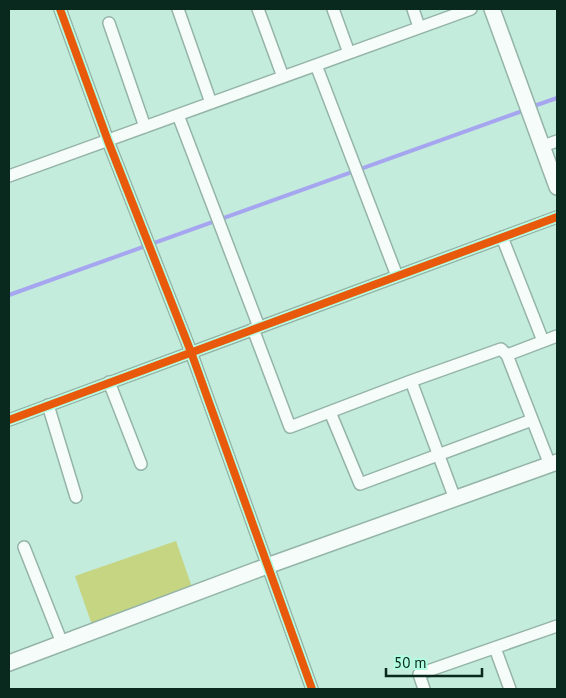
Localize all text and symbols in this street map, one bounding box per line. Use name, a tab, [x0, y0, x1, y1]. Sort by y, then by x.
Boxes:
scale bar	[386, 646, 482, 678]
text: 50 m	[394, 653, 427, 672]

